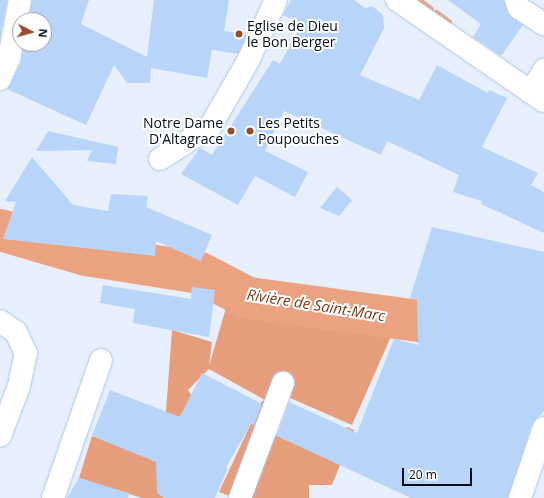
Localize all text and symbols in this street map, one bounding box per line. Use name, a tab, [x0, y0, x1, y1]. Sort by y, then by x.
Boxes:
north arrow	[12, 12, 52, 52]
place label: Eglise de Dieu le Bon Berger	[247, 18, 338, 50]
text: N	[36, 28, 51, 38]
marker: Eglise de Dieu le Bon Berger	[234, 29, 244, 39]
place label: Notre Dame D'Altagrace	[143, 115, 223, 148]
place label: Les Petits Poupouches	[258, 115, 339, 148]
marker: Notre Dame D'Altagrace	[226, 126, 236, 136]
marker: Les Petits Poupouches	[245, 126, 255, 136]
water label: Rivière de Saint-Marc	[246, 285, 386, 325]
scale bar	[404, 460, 474, 486]
text: 20 m	[409, 466, 437, 483]

